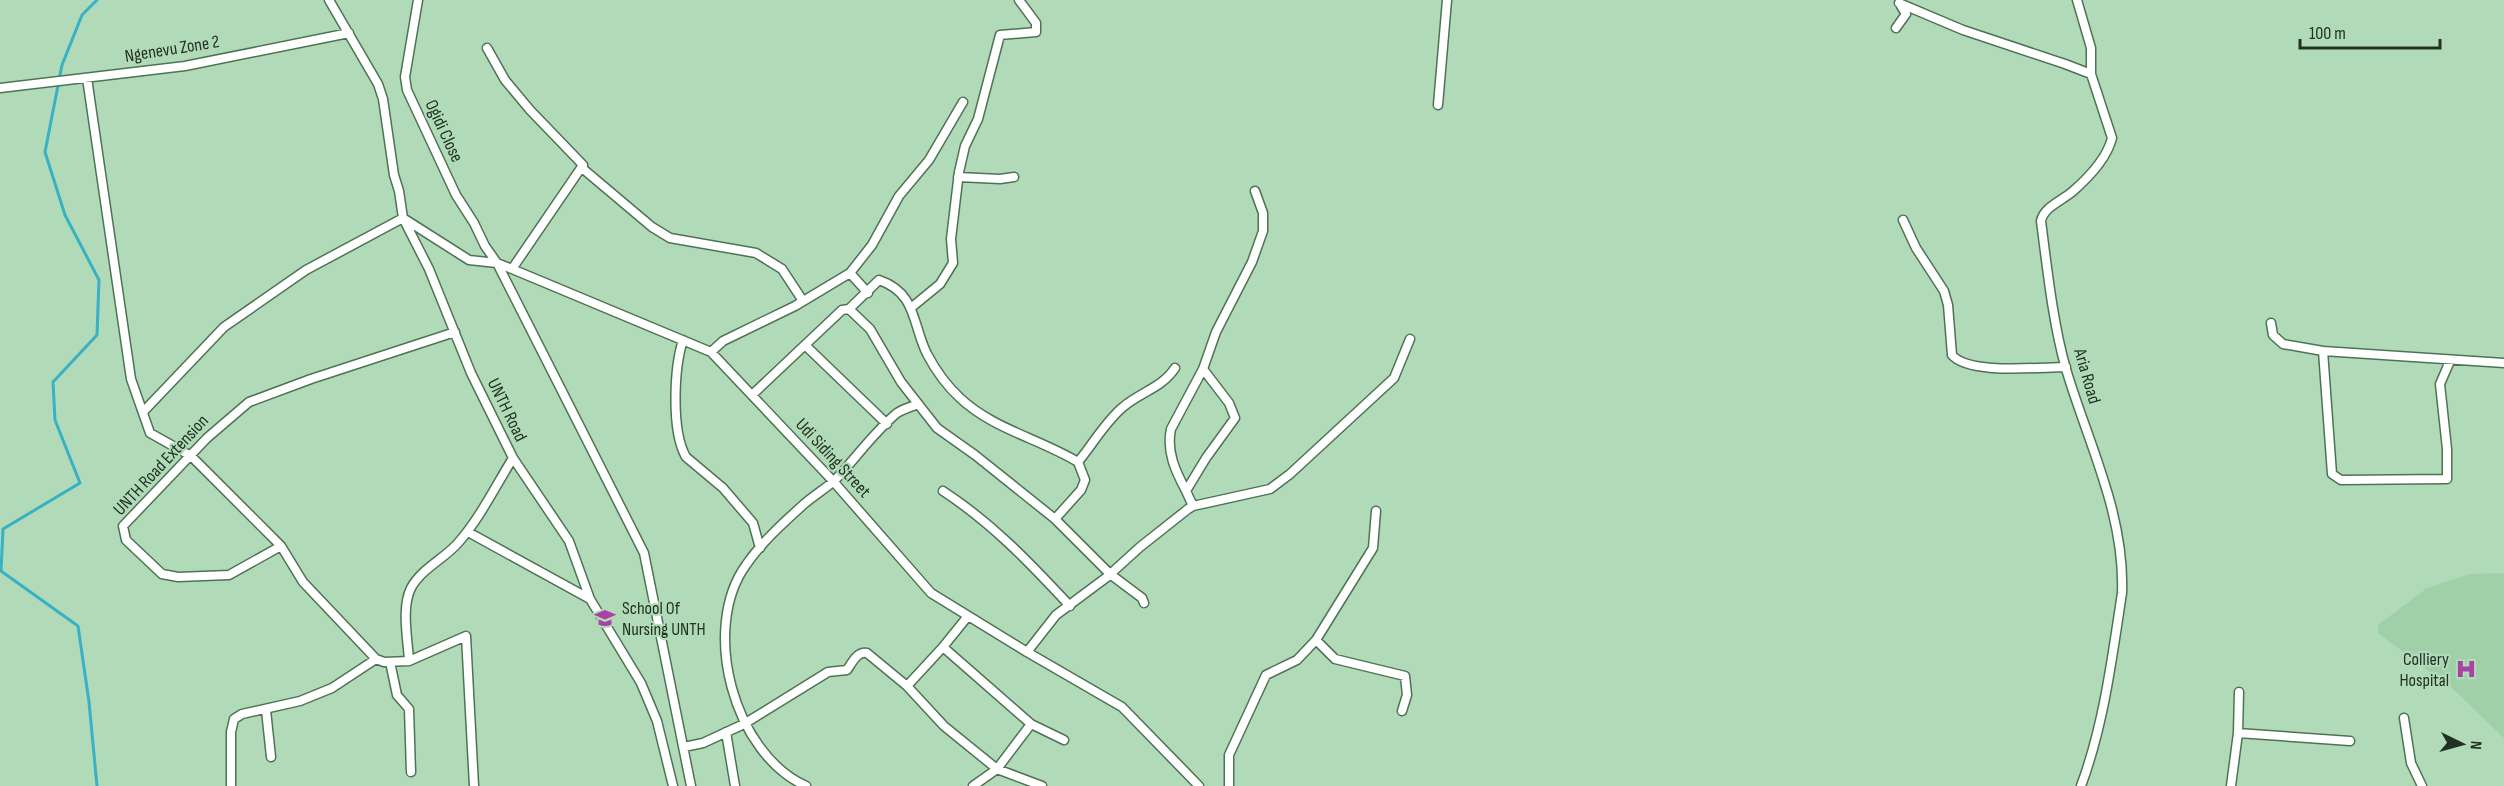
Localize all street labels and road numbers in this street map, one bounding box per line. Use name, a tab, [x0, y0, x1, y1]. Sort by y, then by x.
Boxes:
street label: Ngenevu Zone 2	[123, 31, 221, 67]
street label: Ogidi Close	[420, 96, 468, 166]
street label: Aria Road	[2069, 345, 2105, 406]
street label: UNTH Road	[483, 375, 531, 445]
street label: UNTH Road Extension	[109, 410, 213, 520]
street label: Udi Siding Street	[791, 414, 875, 502]

